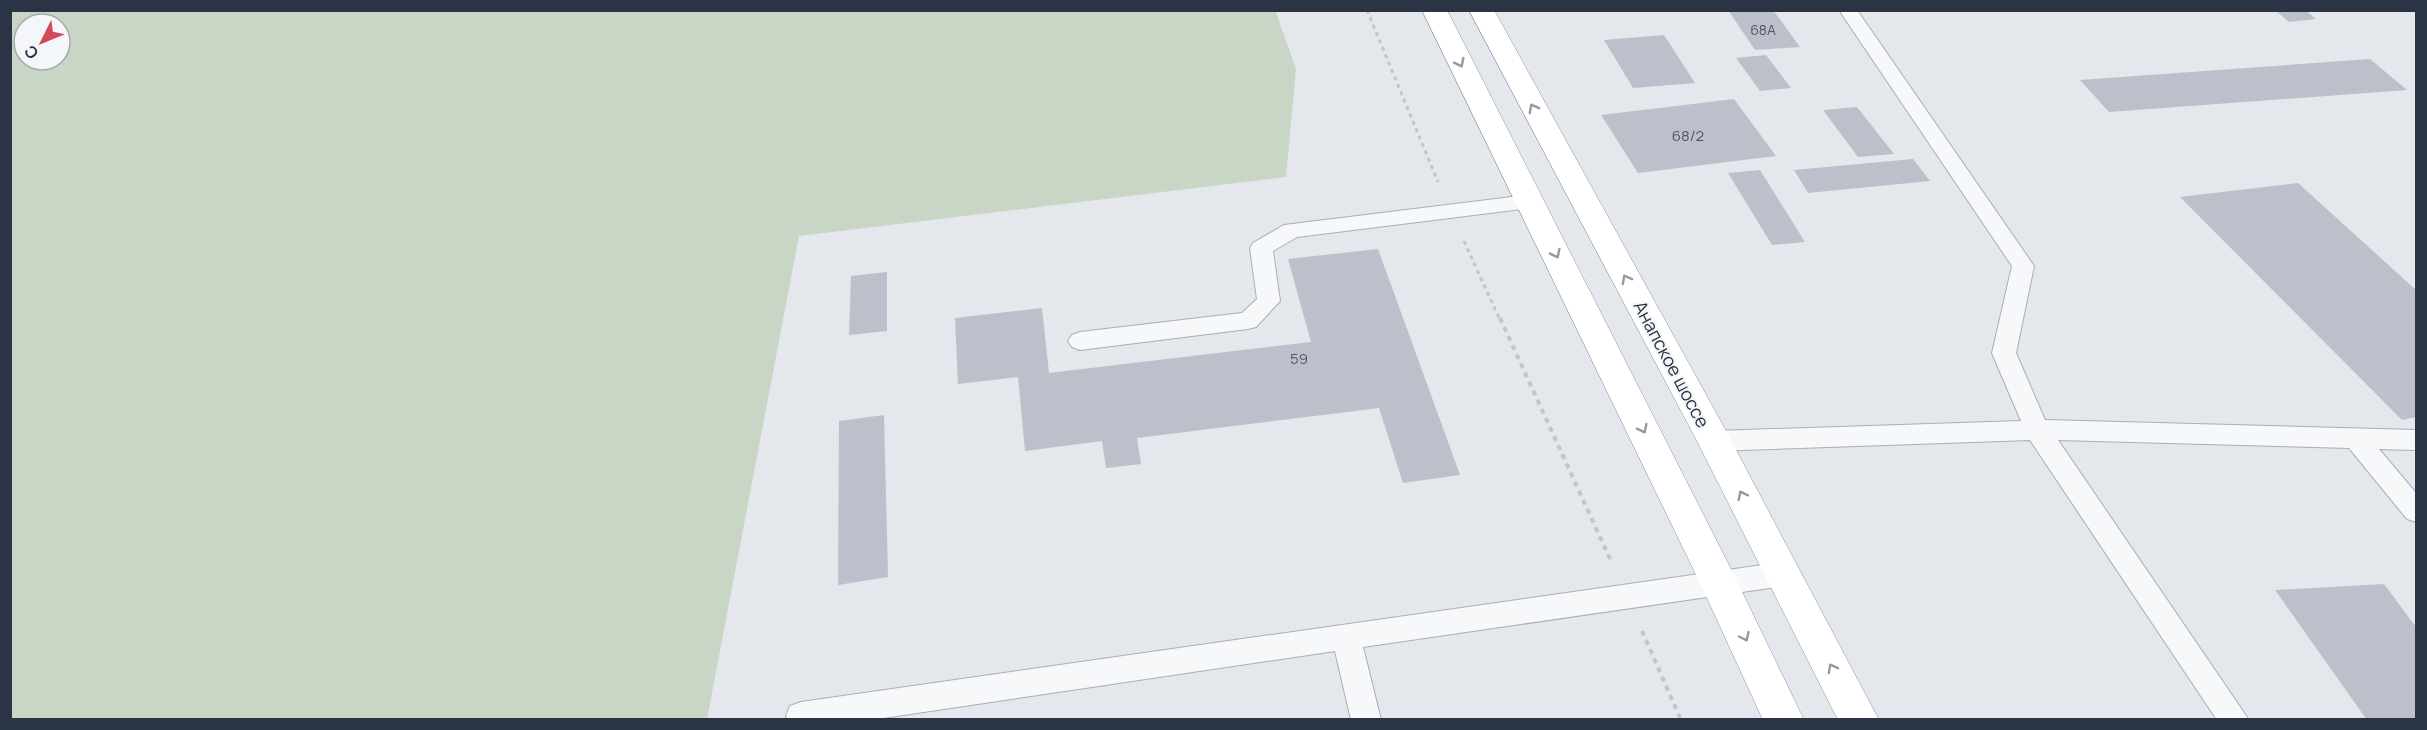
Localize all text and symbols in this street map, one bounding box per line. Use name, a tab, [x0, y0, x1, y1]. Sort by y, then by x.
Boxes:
north arrow	[12, 12, 72, 72]
house number: 68А	[1750, 20, 1776, 39]
text: С	[19, 40, 43, 64]
one-way arrow	[1453, 56, 1464, 67]
one-way arrow	[1529, 103, 1540, 114]
house number: 68/2	[1672, 125, 1704, 146]
one-way arrow	[1548, 248, 1560, 259]
one-way arrow	[1622, 275, 1633, 285]
street label: Анапское шоссе	[1628, 296, 1716, 432]
house number: 59	[1290, 348, 1308, 369]
one-way arrow	[1635, 422, 1647, 433]
one-way arrow	[1737, 490, 1749, 501]
one-way arrow	[1737, 630, 1749, 641]
one-way arrow	[1828, 663, 1839, 674]

